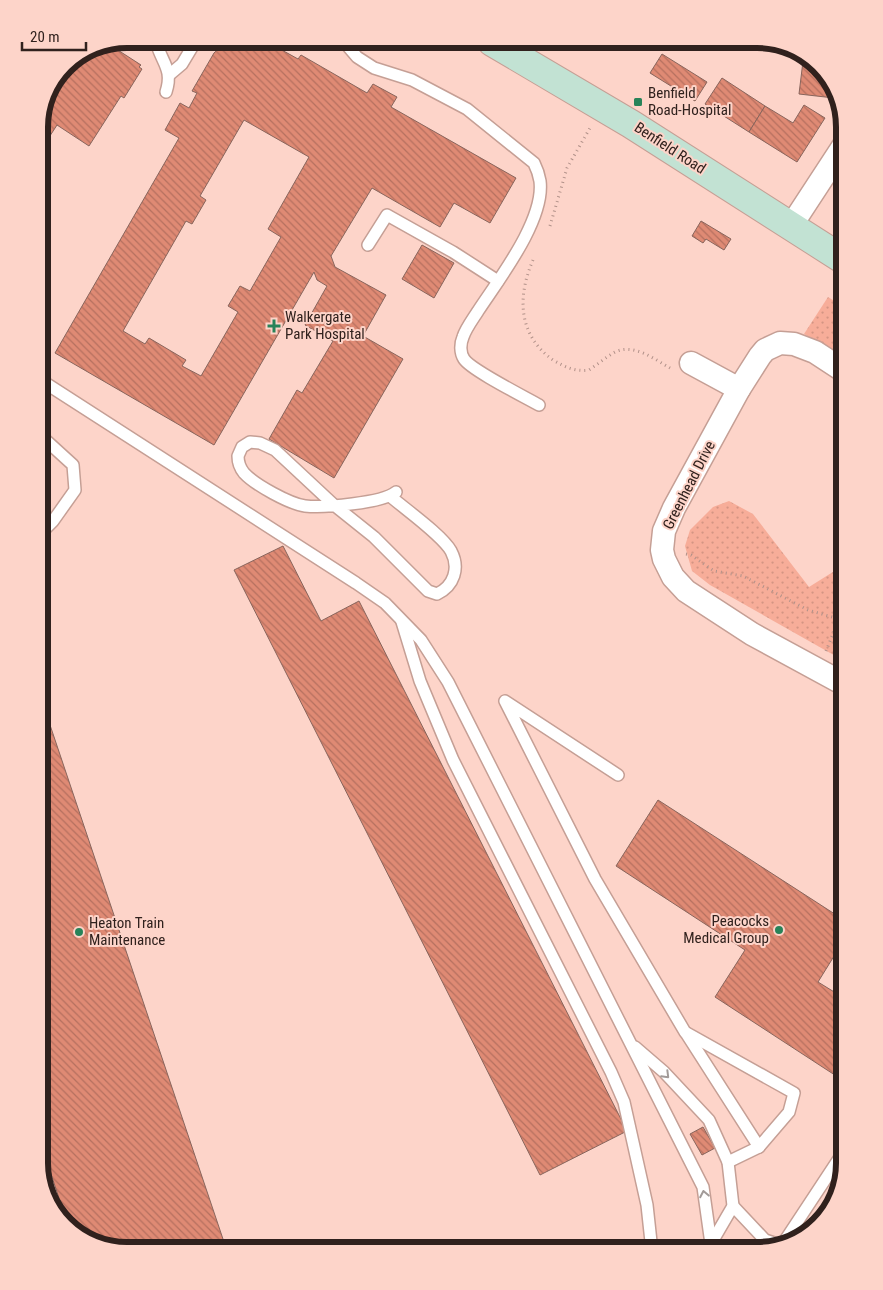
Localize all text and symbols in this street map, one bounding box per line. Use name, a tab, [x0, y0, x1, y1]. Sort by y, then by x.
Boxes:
scale bar	[22, 20, 86, 52]
text: 20 m	[30, 28, 60, 46]
place label: Benfield Road-Hospital	[648, 84, 731, 119]
marker: Benfield Road-Hospital	[632, 96, 644, 108]
street label: Benfield Road	[631, 118, 709, 178]
place label: Walkergate Park Hospital	[285, 308, 365, 343]
marker: Walkergate Park Hospital	[267, 319, 281, 333]
street label: Greenhead Drive	[659, 438, 719, 532]
place label: Peacocks Medical Group	[683, 912, 769, 947]
place label: Heaton Train Maintenance	[89, 914, 165, 949]
marker: Peacocks Medical Group	[773, 924, 785, 936]
marker: Heaton Train Maintenance	[73, 926, 85, 938]
one-way arrow	[660, 1069, 669, 1078]
one-way arrow	[699, 1190, 710, 1198]

